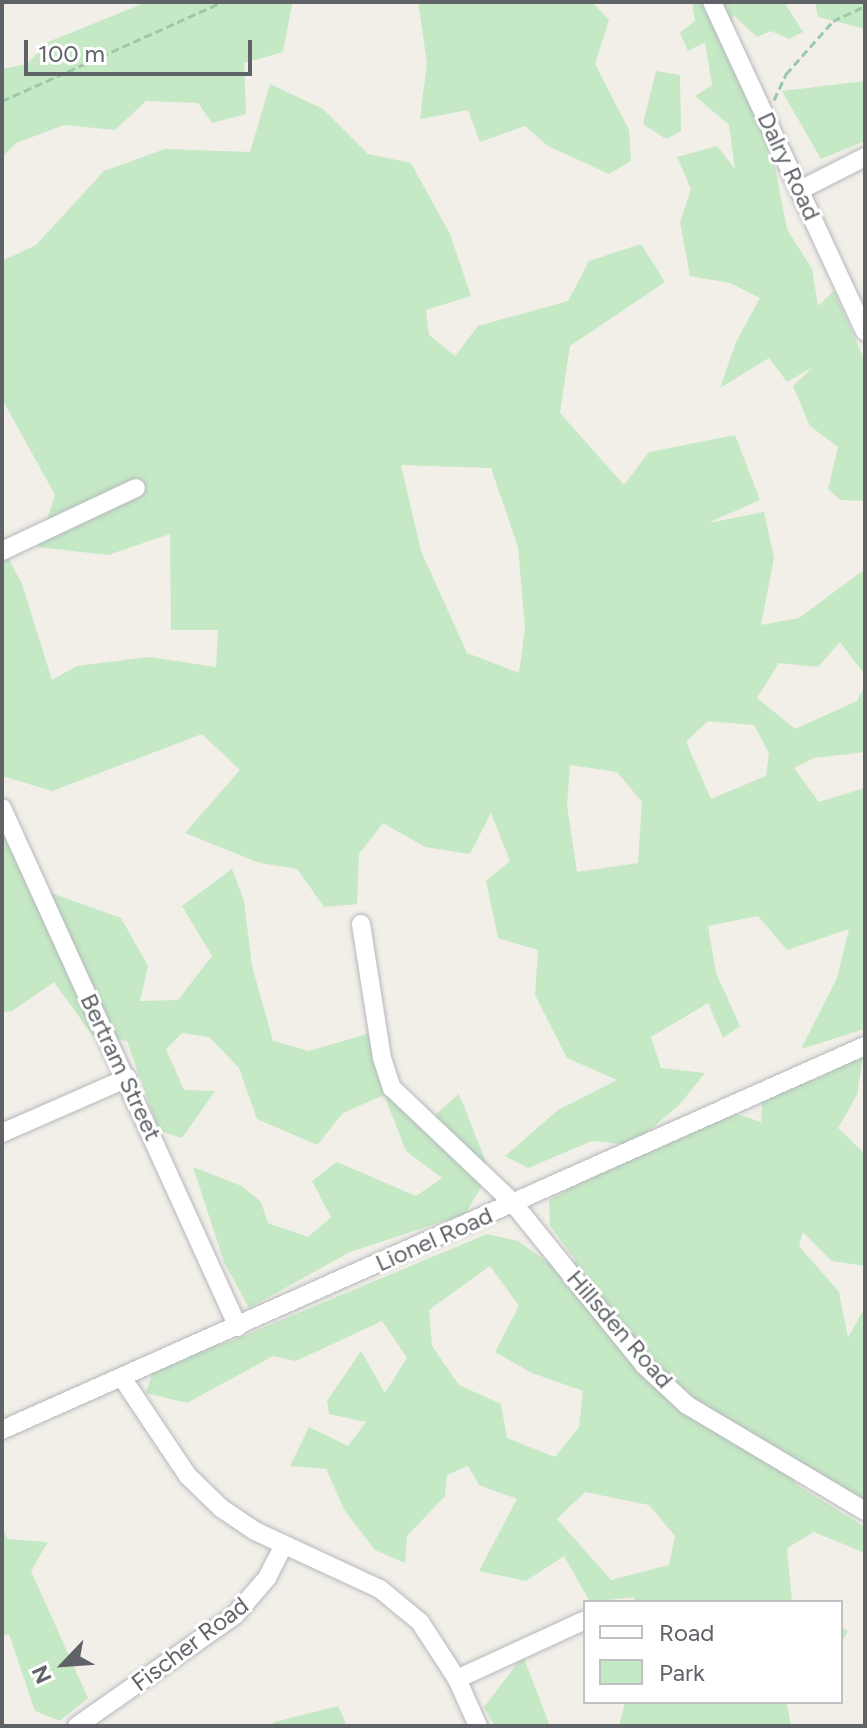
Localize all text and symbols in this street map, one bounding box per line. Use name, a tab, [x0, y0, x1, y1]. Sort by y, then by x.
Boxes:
scale bar	[28, 24, 256, 74]
text: 100 m	[38, 39, 105, 68]
street label: Dalry Road	[751, 107, 827, 225]
street label: Bertram Street	[74, 989, 168, 1145]
street label: Lionel Road	[371, 1200, 497, 1278]
street label: Hillsden Road	[561, 1264, 679, 1394]
street label: Fischer Road	[126, 1591, 254, 1697]
legend	[583, 1600, 843, 1704]
text: Road	[659, 1618, 714, 1647]
north arrow	[24, 1624, 104, 1704]
text: Park	[659, 1658, 705, 1687]
text: N	[26, 1661, 58, 1688]

